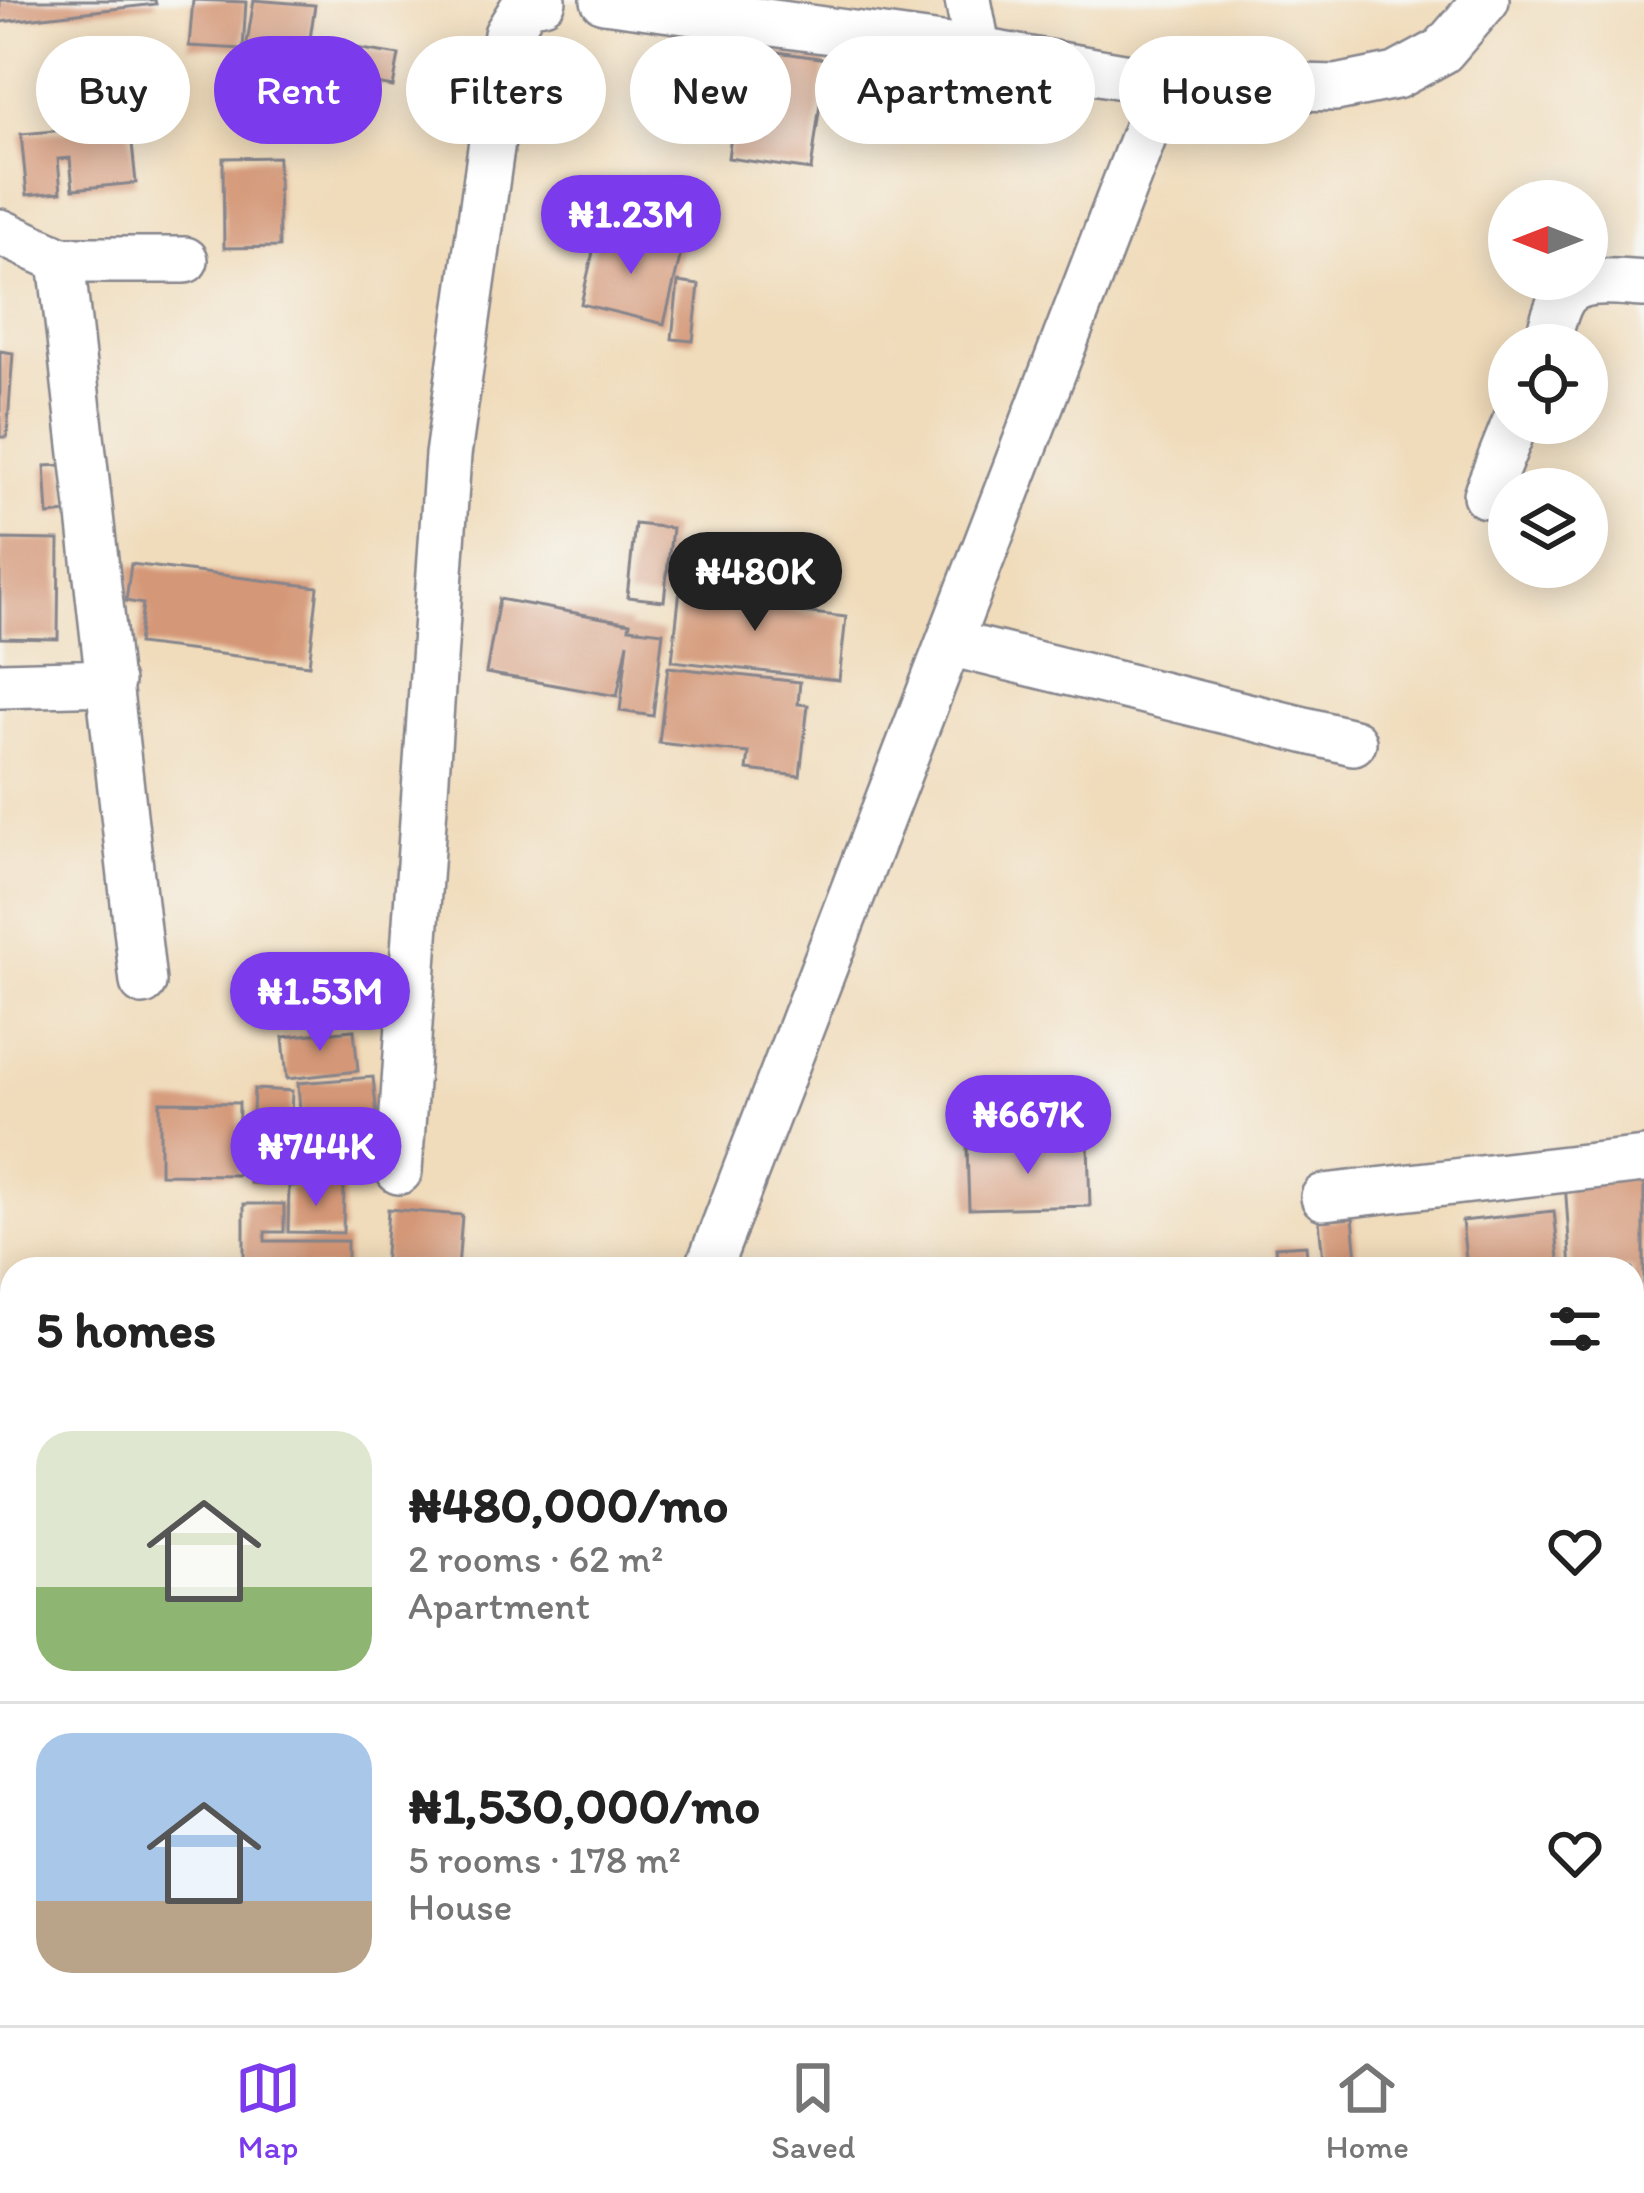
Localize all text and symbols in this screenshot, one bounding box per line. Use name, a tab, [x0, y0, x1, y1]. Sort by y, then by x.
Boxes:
chip: Buy	[36, 36, 190, 144]
chip: Rent	[214, 36, 382, 144]
chip: Filters	[406, 36, 606, 144]
chip: New	[630, 36, 791, 144]
chip: Apartment	[815, 36, 1095, 144]
chip: House	[1119, 36, 1315, 144]
pin: ₦1.23M	[533, 175, 729, 277]
north arrow	[1488, 180, 1608, 300]
map controls	[1488, 180, 1608, 588]
text: ₦1.23M	[568, 190, 694, 237]
button: locate	[1488, 324, 1608, 444]
button: layers	[1488, 468, 1608, 588]
pin: ₦480K	[671, 532, 839, 634]
text: ₦480K	[695, 547, 815, 594]
pin: ₦1.53M	[222, 952, 418, 1054]
text: ₦1.53M	[257, 967, 383, 1014]
pin: ₦667K	[944, 1075, 1112, 1177]
text: ₦667K	[972, 1090, 1084, 1137]
pin: ₦744K	[232, 1107, 400, 1209]
text: ₦744K	[257, 1122, 375, 1169]
icon: filters	[1542, 1296, 1608, 1362]
text: 5 homes	[36, 1299, 216, 1360]
text: ₦480,000/mo	[408, 1474, 729, 1535]
icon: home	[132, 1479, 276, 1623]
icon: heart	[1542, 1518, 1608, 1584]
text: 2 rooms · 62 m²	[408, 1535, 663, 1582]
text: Apartment	[408, 1582, 590, 1629]
text: ₦1,530,000/mo	[408, 1775, 760, 1836]
icon: home	[132, 1781, 276, 1925]
icon: heart	[1542, 1820, 1608, 1886]
text: 5 rooms · 178 m²	[408, 1836, 681, 1883]
text: House	[408, 1883, 512, 1930]
tab: Map	[235, 2055, 301, 2166]
tab: Saved	[771, 2055, 855, 2166]
tab: Home	[1326, 2055, 1409, 2166]

